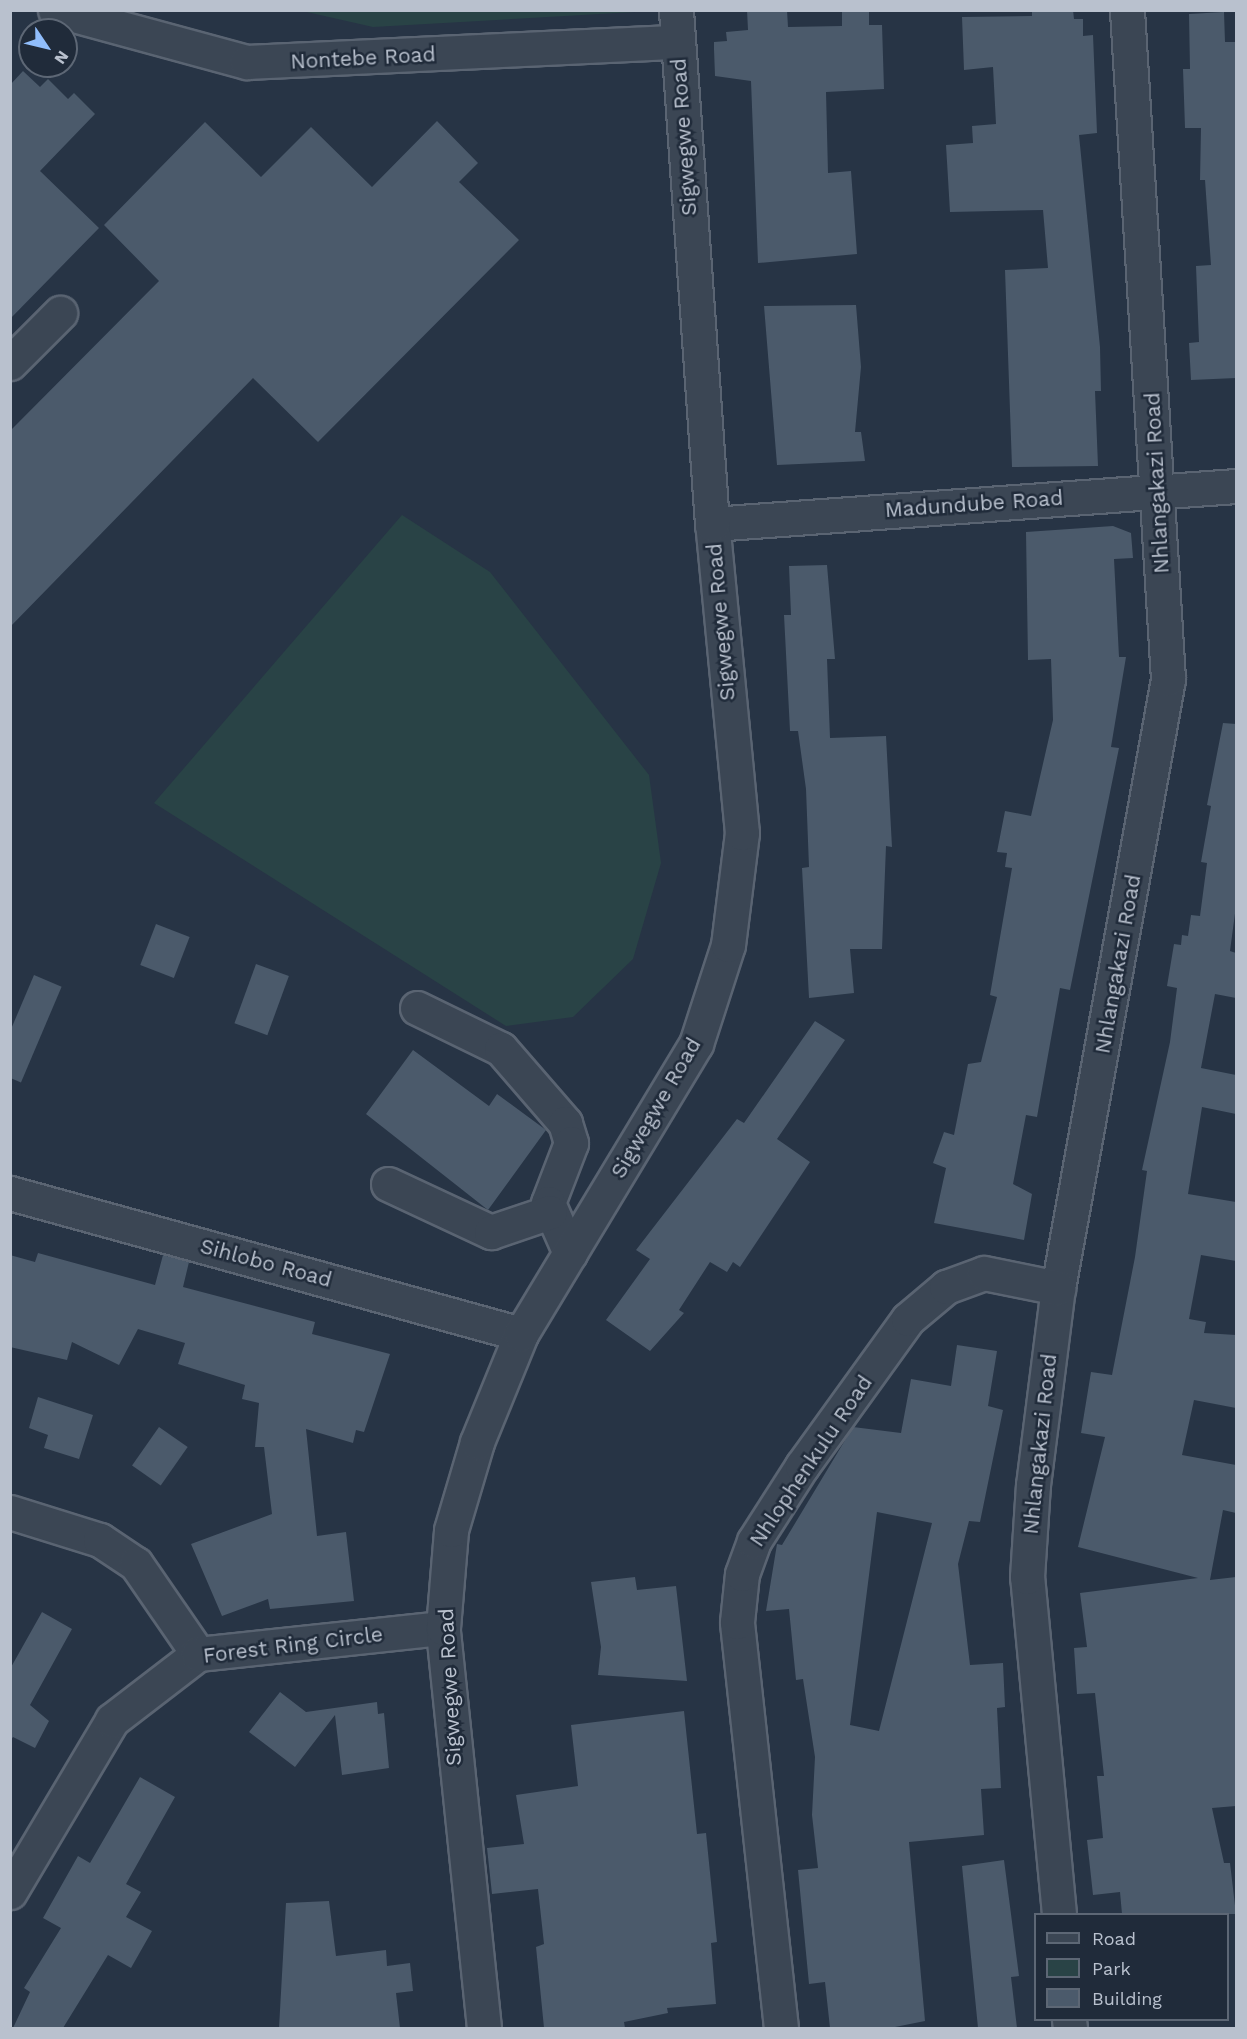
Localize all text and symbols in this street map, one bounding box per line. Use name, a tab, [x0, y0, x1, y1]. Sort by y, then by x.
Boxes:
north arrow	[18, 18, 78, 78]
street label: Nontebe Road	[290, 42, 436, 74]
text: N	[50, 47, 73, 68]
street label: Sigwegwe Road	[666, 57, 702, 217]
street label: Nhlangakazi Road	[1140, 392, 1174, 574]
street label: Madundube Road	[884, 485, 1064, 523]
street label: Sigwegwe Road	[702, 542, 740, 702]
street label: Nhlangakazi Road	[1090, 872, 1146, 1056]
street label: Sigwegwe Road	[606, 1033, 706, 1183]
street label: Sihlobo Road	[197, 1233, 335, 1293]
street label: Nhlangakazi Road	[1018, 1352, 1062, 1536]
street label: Nhlophenkulu Road	[744, 1371, 878, 1551]
street label: Sigwegwe Road	[433, 1607, 467, 1767]
street label: Forest Ring Circle	[202, 1621, 384, 1669]
legend	[1034, 1913, 1229, 2021]
text: Road	[1092, 1928, 1136, 1949]
text: Park	[1092, 1958, 1131, 1979]
text: Building	[1092, 1988, 1162, 2009]

